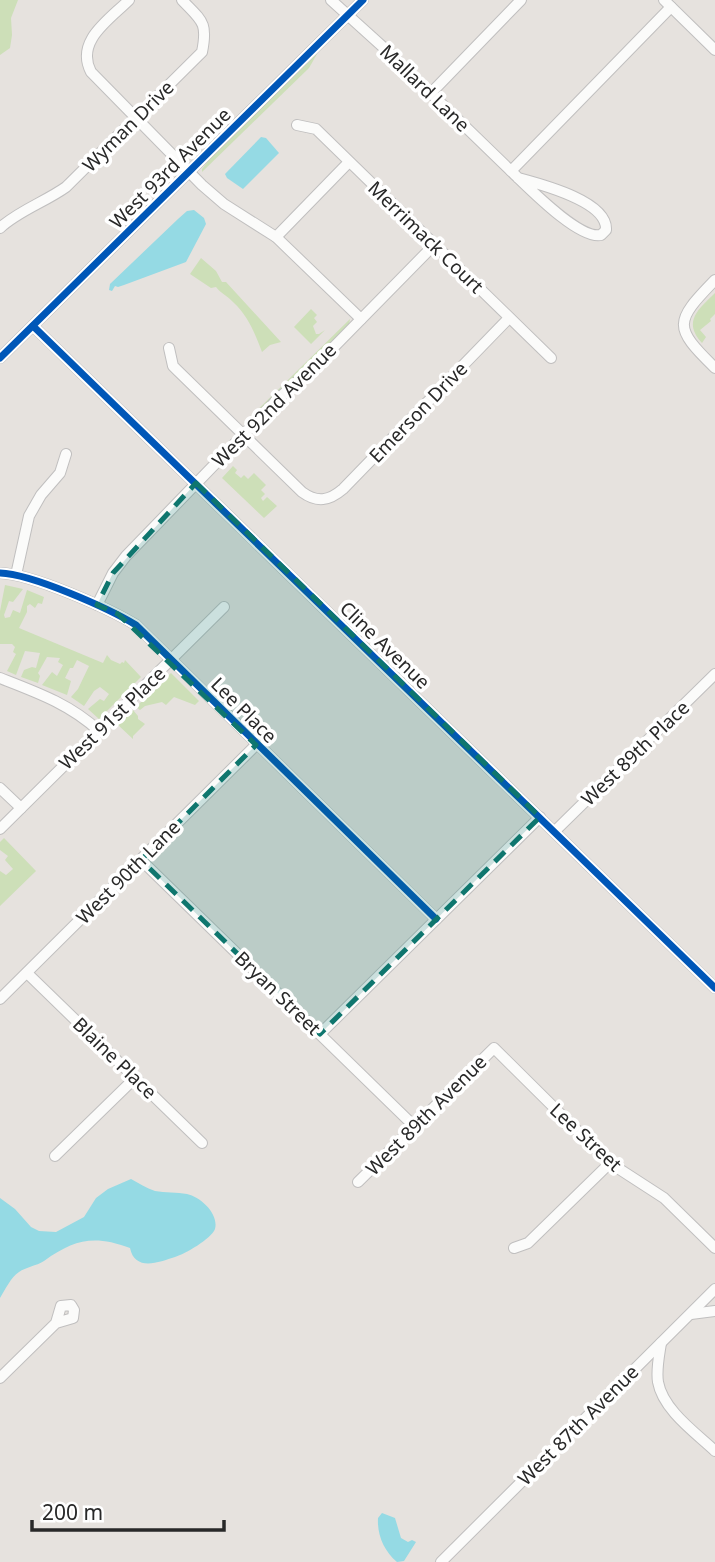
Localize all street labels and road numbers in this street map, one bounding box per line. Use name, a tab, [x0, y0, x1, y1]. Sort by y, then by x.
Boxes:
street label: Mallard Lane	[374, 39, 476, 137]
street label: Wyman Drive	[77, 75, 179, 177]
street label: West 93rd Avenue	[104, 102, 236, 234]
street label: Merrimack Court	[363, 175, 489, 299]
street label: West 92nd Avenue	[206, 337, 342, 473]
street label: Emerson Drive	[363, 356, 473, 468]
street label: Cline Avenue	[334, 595, 436, 695]
street label: West 91st Place	[53, 661, 171, 775]
street label: Lee Place	[205, 671, 283, 749]
street label: West 89th Place	[575, 695, 695, 811]
street label: West 90th Lane	[70, 814, 186, 930]
street label: Bryan Street	[229, 945, 327, 1041]
street label: Blaine Place	[67, 1011, 163, 1105]
street label: West 89th Avenue	[360, 1049, 492, 1181]
street label: Lee Street	[544, 1097, 628, 1177]
street label: West 87th Avenue	[512, 1359, 644, 1491]

